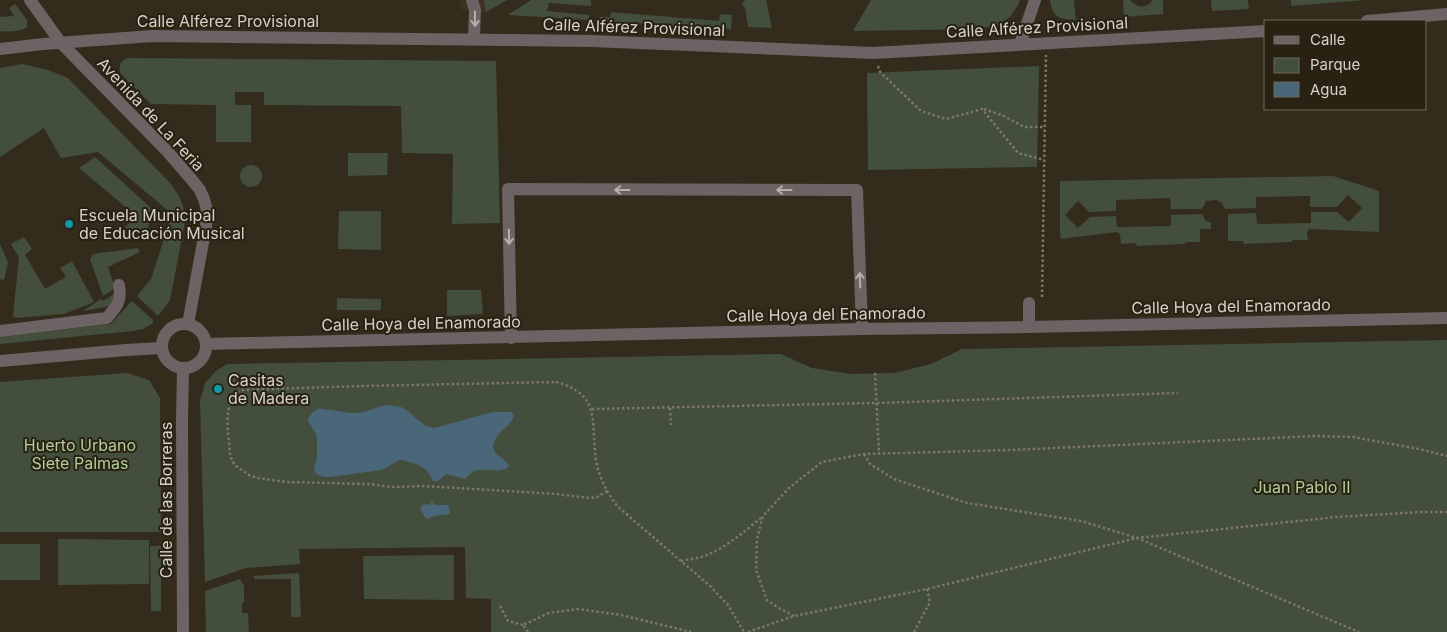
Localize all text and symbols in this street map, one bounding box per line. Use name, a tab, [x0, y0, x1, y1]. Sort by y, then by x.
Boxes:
street label: Calle Alférez Provisional	[137, 11, 319, 31]
one-way arrow	[470, 11, 480, 27]
street label: Calle Alférez Provisional	[945, 12, 1129, 42]
street label: Calle Alférez Provisional	[542, 14, 726, 40]
legend	[1264, 20, 1427, 110]
text: Calle	[1310, 30, 1345, 49]
street label: Avenida de La Feria	[93, 53, 209, 175]
text: Parque	[1310, 55, 1360, 74]
text: Agua	[1310, 80, 1347, 99]
one-way arrow	[614, 185, 630, 195]
one-way arrow	[777, 185, 793, 195]
place label: Escuela Municipal de Educación Musical	[79, 205, 245, 243]
marker: Escuela Municipal de Educación Musical	[63, 218, 75, 230]
one-way arrow	[504, 229, 513, 245]
one-way arrow	[855, 273, 865, 289]
street label: Calle Hoya del Enamorado	[1131, 294, 1331, 318]
street label: Calle Hoya del Enamorado	[726, 302, 926, 326]
street label: Calle Hoya del Enamorado	[321, 311, 521, 335]
place label: Casitas de Madera	[228, 370, 309, 408]
marker: Casitas de Madera	[212, 383, 224, 395]
street label: Calle de las Borreras	[156, 422, 176, 578]
park label: Huerto Urbano Siete Palmas	[24, 435, 136, 473]
park label: Juan Pablo II	[1253, 477, 1351, 497]

